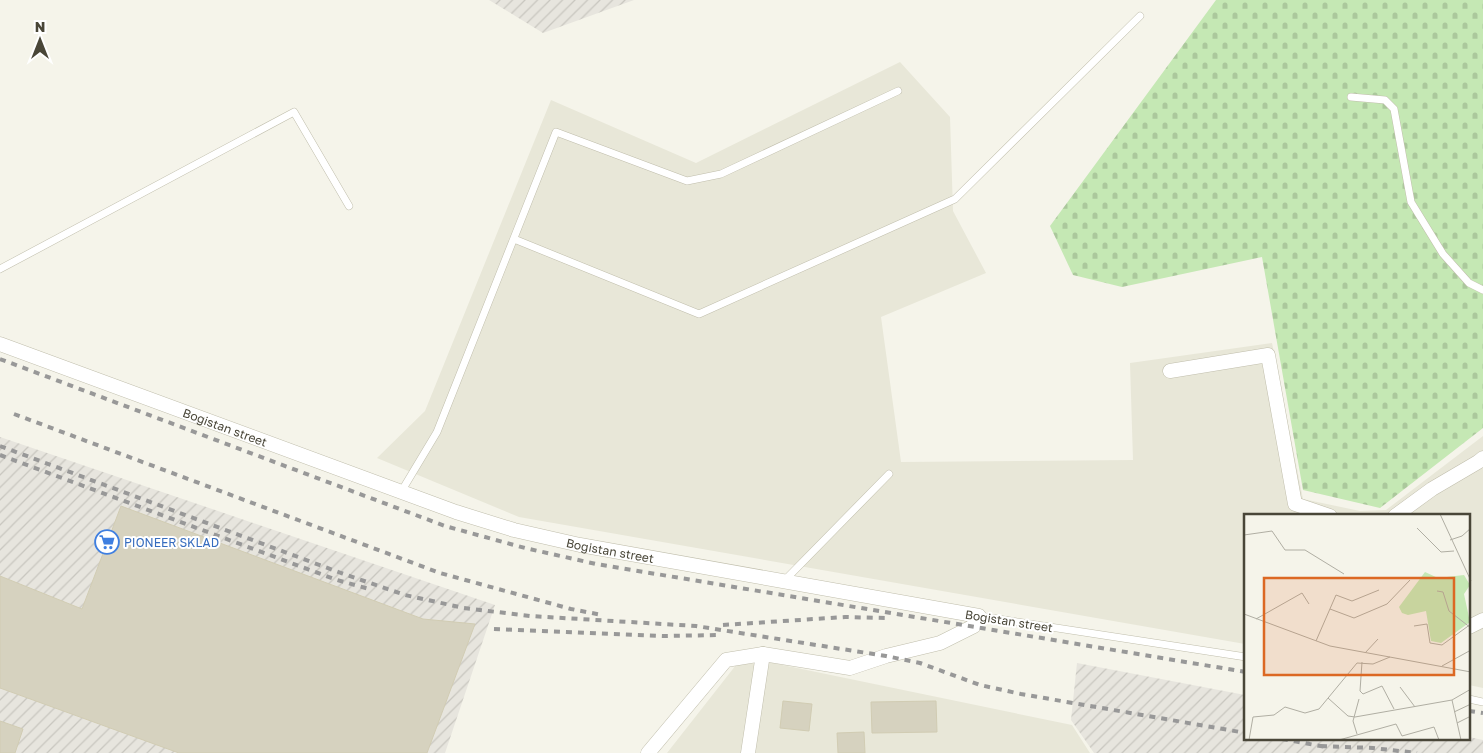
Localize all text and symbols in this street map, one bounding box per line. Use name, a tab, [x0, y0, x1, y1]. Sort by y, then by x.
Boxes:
north arrow	[15, 15, 65, 65]
text: N	[35, 18, 45, 35]
street label: Bogistan street	[181, 405, 270, 449]
inset map	[1244, 514, 1470, 740]
supermarket icon: PIONEER SKLAD	[94, 529, 120, 555]
place label: PIONEER SKLAD	[124, 535, 219, 550]
street label: Bogistan street	[565, 535, 655, 566]
street label: Bogistan street	[964, 607, 1054, 635]

